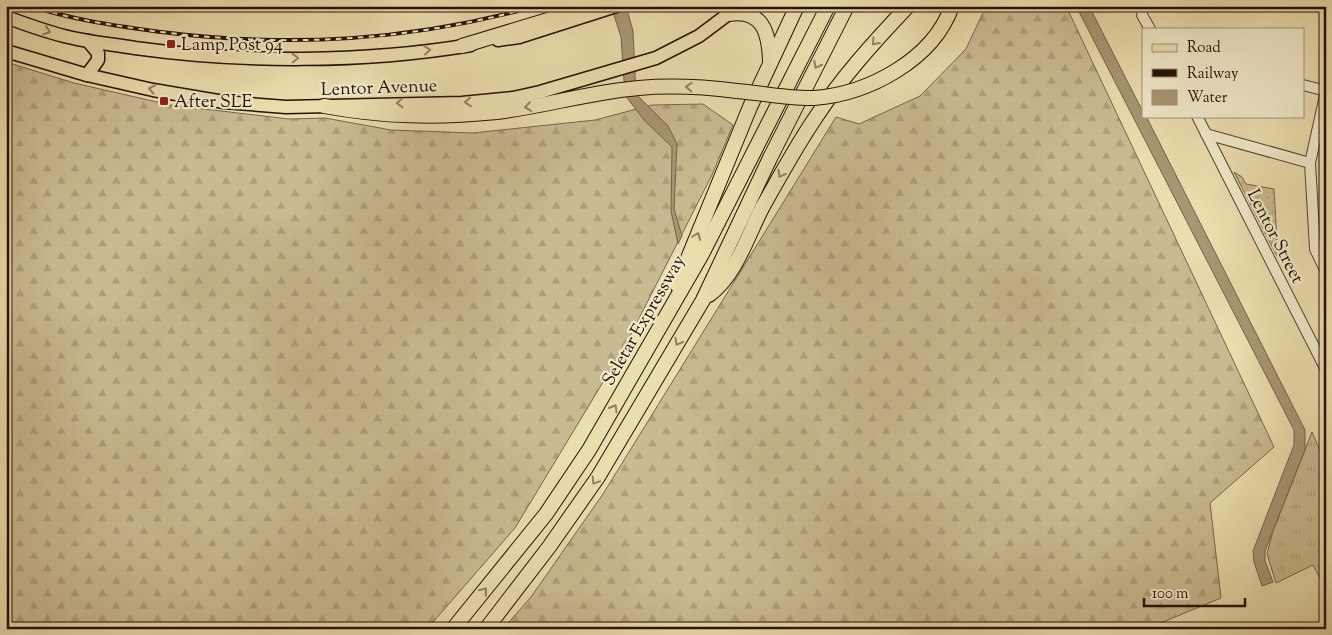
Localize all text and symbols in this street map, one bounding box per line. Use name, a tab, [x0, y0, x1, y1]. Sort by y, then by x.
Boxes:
one-way arrow	[42, 25, 50, 35]
legend	[1142, 28, 1304, 118]
place label: Lamp Post 94	[181, 33, 283, 59]
one-way arrow	[872, 36, 881, 45]
marker: Lamp Post 94	[165, 38, 177, 50]
text: Road	[1187, 38, 1221, 59]
one-way arrow	[424, 45, 432, 56]
one-way arrow	[291, 52, 299, 63]
one-way arrow	[813, 60, 823, 69]
text: Railway	[1187, 64, 1239, 85]
street label: Lentor Avenue	[320, 74, 438, 104]
one-way arrow	[684, 82, 692, 92]
one-way arrow	[147, 84, 156, 95]
text: Water	[1187, 88, 1228, 109]
place label: After SLE	[174, 90, 253, 116]
marker: After SLE	[158, 95, 170, 107]
one-way arrow	[464, 96, 472, 107]
one-way arrow	[396, 98, 404, 108]
one-way arrow	[524, 102, 532, 112]
one-way arrow	[778, 169, 788, 178]
street label: Lentor Street	[1239, 185, 1309, 289]
one-way arrow	[690, 232, 701, 241]
street label: Seletar Expressway	[597, 251, 693, 391]
one-way arrow	[674, 336, 684, 345]
one-way arrow	[607, 404, 617, 413]
one-way arrow	[592, 476, 601, 485]
scale bar	[1144, 575, 1246, 607]
text: 100 m	[1152, 584, 1189, 605]
one-way arrow	[479, 588, 487, 597]

